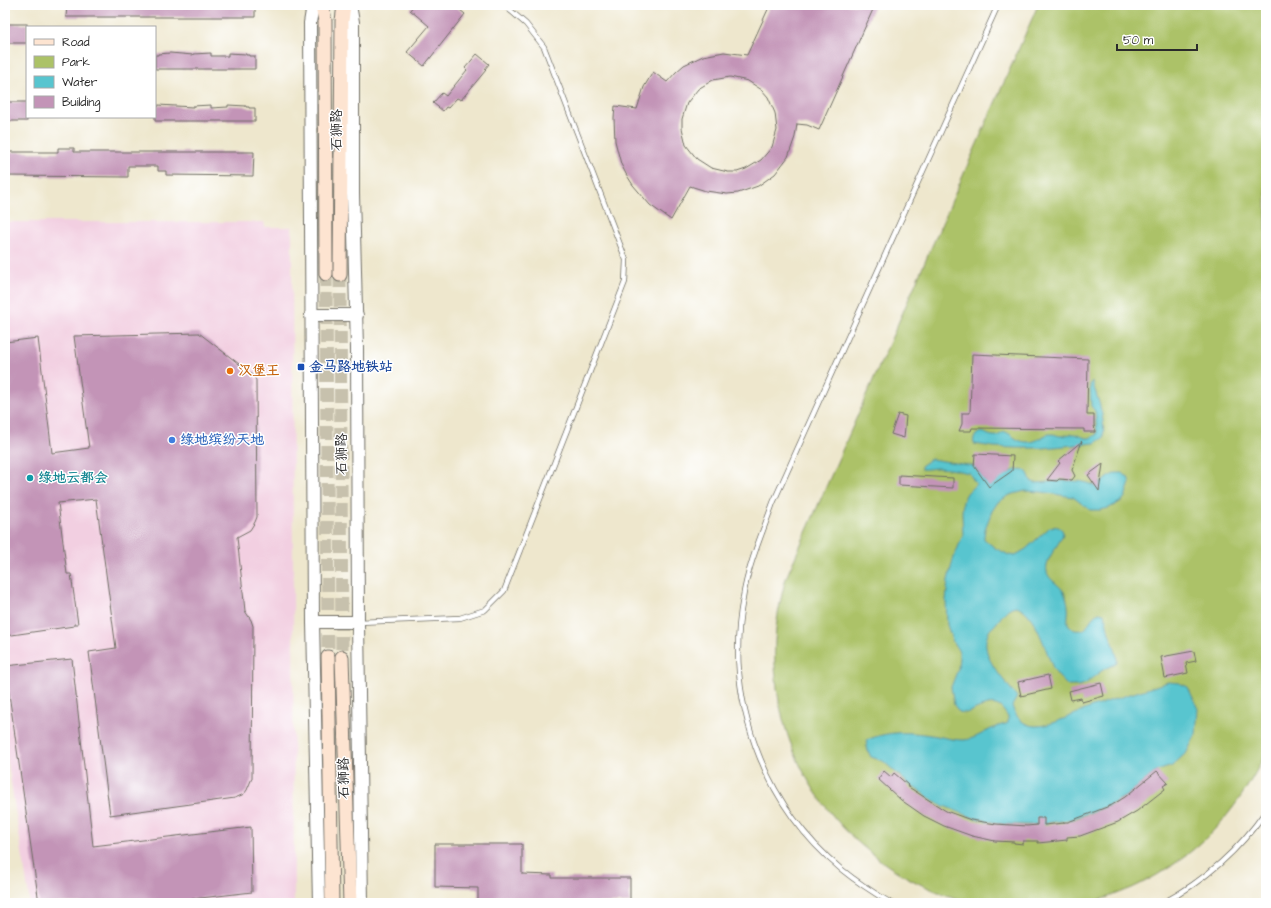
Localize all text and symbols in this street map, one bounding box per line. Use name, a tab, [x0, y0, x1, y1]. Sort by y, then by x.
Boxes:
legend	[26, 26, 156, 118]
scale bar	[1117, 26, 1197, 52]
text: 50 m	[1123, 32, 1154, 49]
text: Road	[62, 34, 90, 51]
text: Park	[62, 54, 90, 71]
text: Water	[62, 74, 98, 91]
text: Building	[62, 94, 100, 112]
street label: 石狮路	[327, 109, 347, 151]
place label: 金马路地铁站	[309, 357, 393, 377]
place label: 汉堡王	[238, 361, 280, 381]
marker: 金马路地铁站	[296, 362, 306, 372]
marker: 汉堡王	[225, 366, 235, 376]
place label: 绿地缤纷天地	[180, 430, 264, 450]
street label: 石狮路	[332, 433, 352, 475]
marker: 绿地缤纷天地	[167, 435, 177, 445]
place label: 绿地云都会	[38, 468, 108, 488]
marker: 绿地云都会	[25, 473, 35, 483]
street label: 石狮路	[334, 757, 354, 799]

